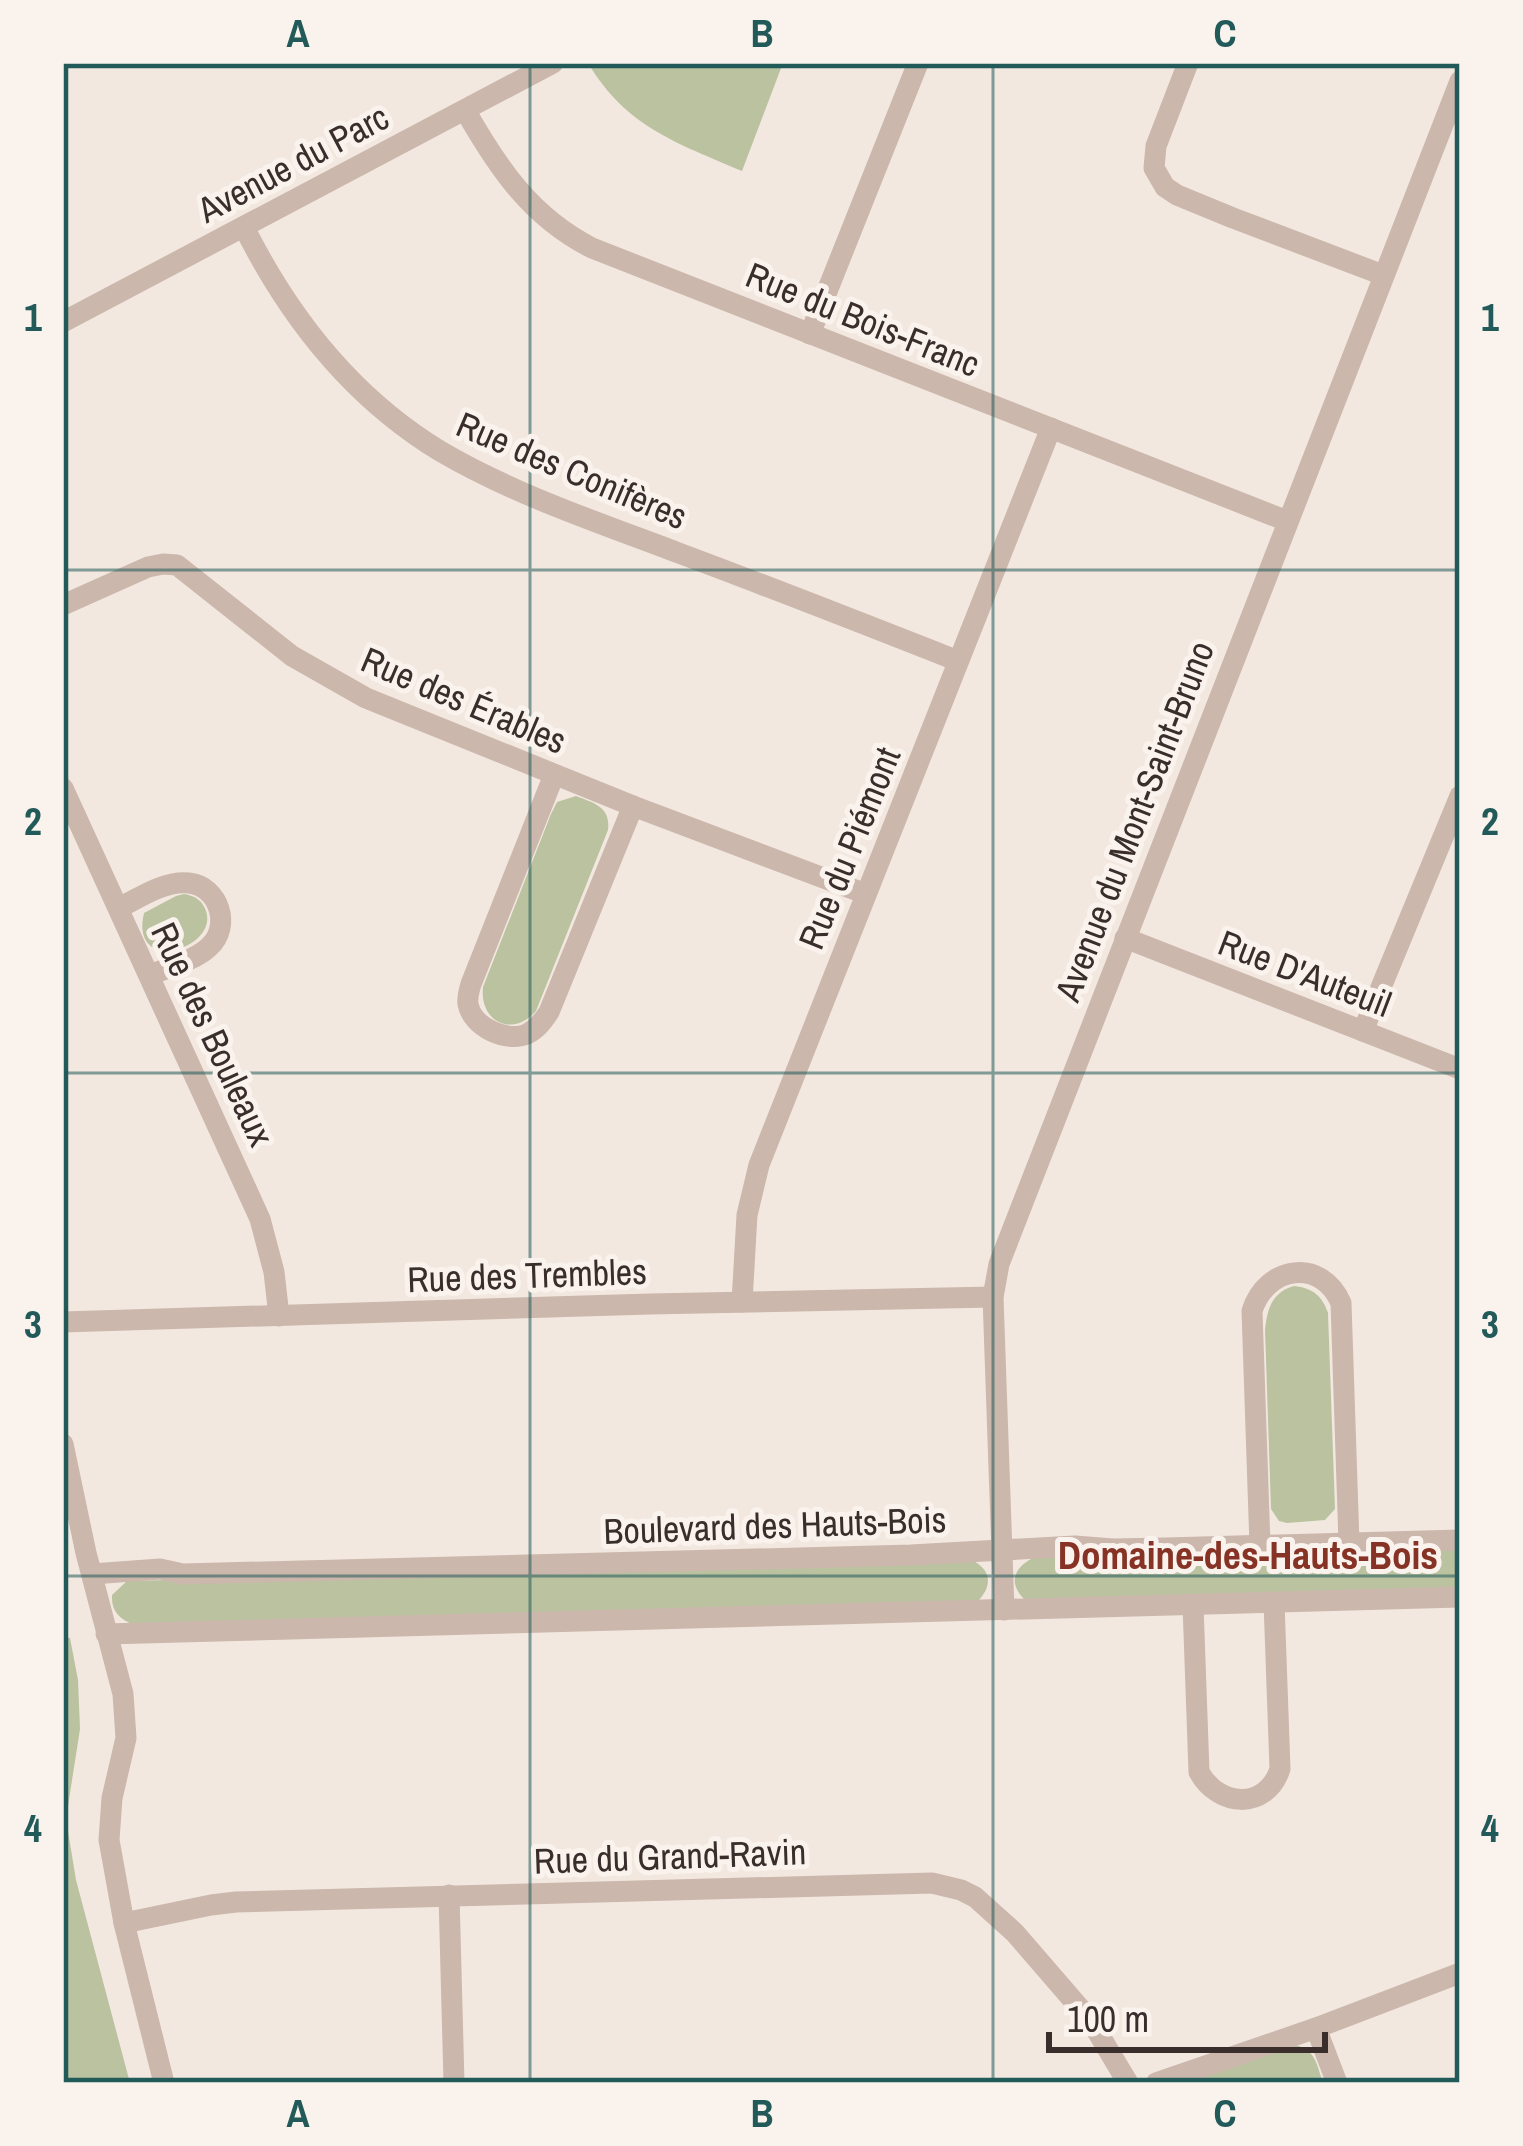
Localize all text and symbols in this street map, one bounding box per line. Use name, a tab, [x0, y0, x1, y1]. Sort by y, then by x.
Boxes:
text: A	[286, 7, 310, 59]
text: B	[750, 7, 774, 59]
text: C	[1213, 7, 1237, 59]
street label: Avenue du Parc	[188, 93, 397, 234]
street label: Rue du Bois-Franc	[739, 250, 987, 388]
text: 1	[24, 291, 42, 343]
text: 1	[1481, 291, 1499, 343]
street label: Rue des Conifères	[449, 400, 695, 540]
street label: Avenue du Mont-Saint-Bruno	[1043, 634, 1225, 1009]
street label: Rue des Érables	[354, 635, 574, 765]
street label: Rue du Piémont	[787, 740, 911, 956]
text: 2	[24, 795, 42, 847]
text: 2	[1481, 795, 1499, 847]
street label: Rue des Bouleaux	[140, 915, 286, 1154]
street label: Rue D'Auteuil	[1212, 918, 1398, 1028]
street label: Rue des Trembles	[406, 1247, 648, 1303]
text: 3	[24, 1298, 42, 1350]
text: 3	[1481, 1298, 1499, 1350]
street label: Boulevard des Hauts-Bois	[603, 1495, 947, 1555]
district label: Domaine-des-Hauts-Bois	[1058, 1529, 1438, 1581]
text: 4	[24, 1802, 42, 1854]
text: 4	[1481, 1802, 1499, 1854]
street label: Rue du Grand-Ravin	[533, 1827, 807, 1885]
scale bar	[1049, 1978, 1325, 2052]
text: 100 m	[1067, 1995, 1149, 2043]
text: A	[286, 2087, 310, 2139]
text: B	[750, 2087, 774, 2139]
text: C	[1213, 2087, 1237, 2139]

